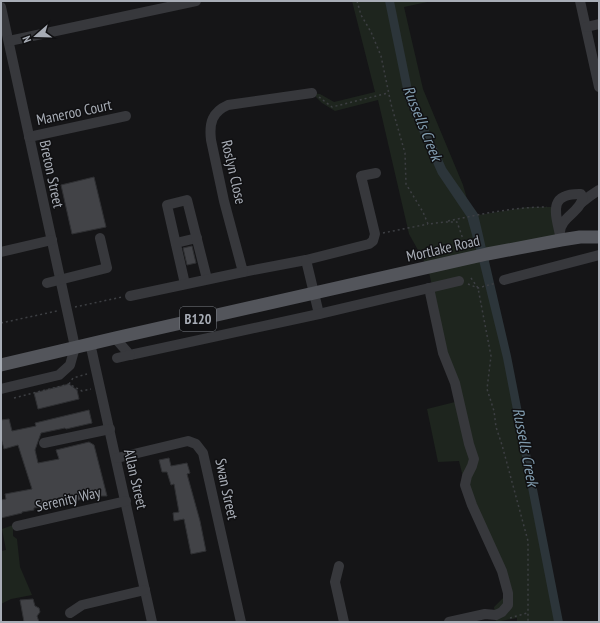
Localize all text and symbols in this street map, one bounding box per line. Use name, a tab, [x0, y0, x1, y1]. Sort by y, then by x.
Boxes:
north arrow	[16, 16, 56, 56]
text: N	[19, 34, 34, 45]
water label: Russells Creek	[399, 83, 448, 165]
street label: Maneroo Court	[35, 95, 113, 129]
street label: Breton Street	[36, 138, 68, 210]
street label: Roslyn Close	[217, 138, 251, 206]
street label: Mortlake Road	[404, 230, 482, 266]
road number: B120	[180, 307, 216, 331]
water label: Russells Creek	[509, 406, 544, 489]
street label: Allan Street	[120, 447, 152, 511]
street label: Swan Street	[211, 457, 243, 521]
street label: Serenity Way	[34, 482, 103, 516]

